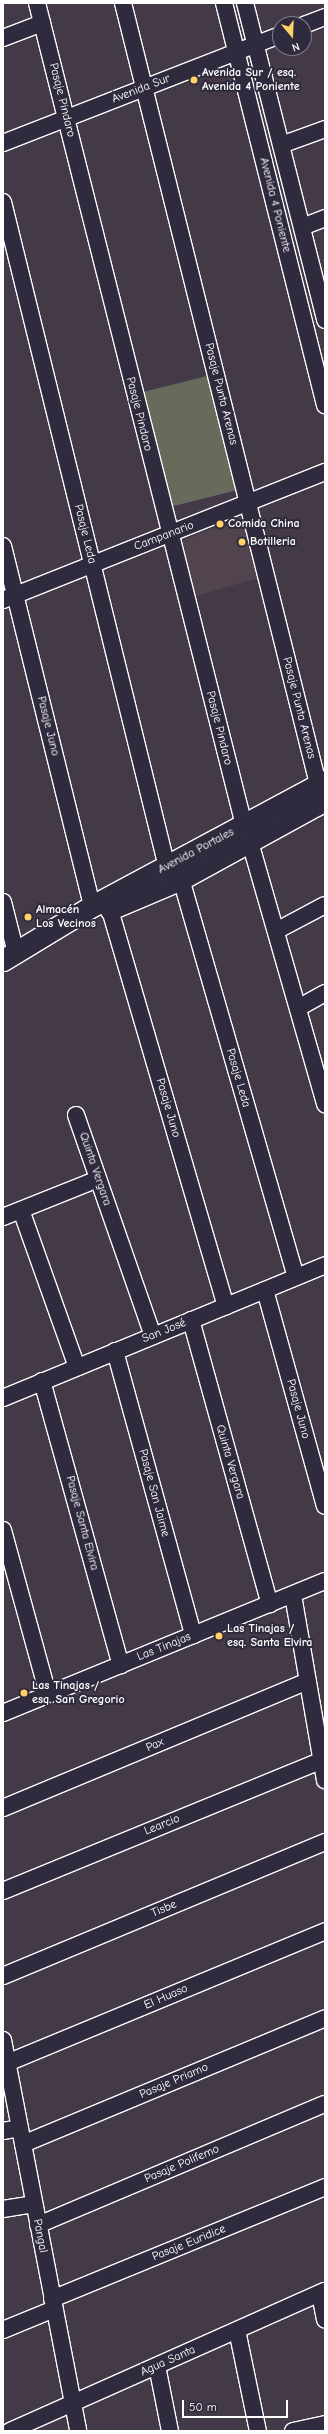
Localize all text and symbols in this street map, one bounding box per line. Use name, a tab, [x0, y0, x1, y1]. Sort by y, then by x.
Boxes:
north arrow	[272, 16, 312, 56]
text: N	[290, 40, 301, 54]
street label: Pasaje Pindaro	[46, 61, 78, 139]
place label: Avenida Sur / esq. Avenida 4 Poniente	[202, 66, 300, 94]
street label: Avenida Sur	[110, 71, 172, 107]
marker: Avenida Sur / esq. Avenida 4 Poniente	[189, 75, 199, 85]
street label: Avenida 4 Poniente	[256, 156, 294, 254]
street label: Pasaje Punta Arenas	[201, 342, 241, 446]
street label: Pasaje Pindaro	[123, 375, 155, 453]
street label: Pasaje Leda	[71, 503, 99, 565]
place label: Comida China	[228, 517, 300, 531]
street label: Campanario	[132, 518, 196, 554]
marker: Comida China	[215, 519, 225, 529]
place label: Botilleria	[250, 535, 296, 549]
marker: Botilleria	[237, 537, 247, 547]
street label: Pasaje Punta Arenas	[279, 656, 319, 760]
street label: Pasaje Pindaro	[203, 689, 235, 767]
street label: Pasaje Juno	[34, 695, 62, 757]
street label: Avenida Portales	[156, 825, 236, 877]
place label: Almacén Los Vecinos	[36, 903, 96, 931]
marker: Almacén Los Vecinos	[23, 912, 33, 922]
street label: Pasaje Leda	[223, 1047, 253, 1109]
street label: Pasaje Juno	[153, 1077, 183, 1139]
street label: Quinta Vergara	[76, 1130, 114, 1208]
street label: San José	[140, 1316, 188, 1346]
street label: Pasaje Juno	[283, 1378, 313, 1440]
street label: Quinta Vergara	[213, 1423, 247, 1501]
street label: Pasaje San Jaime	[135, 1448, 173, 1538]
street label: Pasaje Santa Elvira	[62, 1474, 102, 1572]
place label: Las Tinajas / esq. Santa Elvira	[227, 1622, 312, 1650]
street label: Las Tinajas	[135, 1630, 193, 1664]
marker: Las Tinajas / esq. Santa Elvira	[214, 1631, 224, 1641]
place label: Las Tinajas / esq. San Gregorio	[32, 1679, 125, 1707]
marker: Las Tinajas / esq. San Gregorio	[19, 1688, 29, 1698]
street label: Pax	[144, 1735, 166, 1755]
street label: Learcio	[142, 1811, 182, 1839]
street label: Tisbe	[149, 1897, 179, 1921]
street label: El Huaso	[142, 1981, 190, 2013]
street label: Pasaje Priamo	[138, 2060, 210, 2102]
street label: Pasaje Polifemo	[142, 2142, 222, 2186]
street label: Pangal	[30, 2218, 50, 2254]
street label: Pasaje Euridice	[150, 2222, 228, 2264]
street label: Agua Santa	[138, 2343, 198, 2379]
scale bar	[184, 2392, 290, 2418]
text: 50 m	[189, 2400, 217, 2414]

